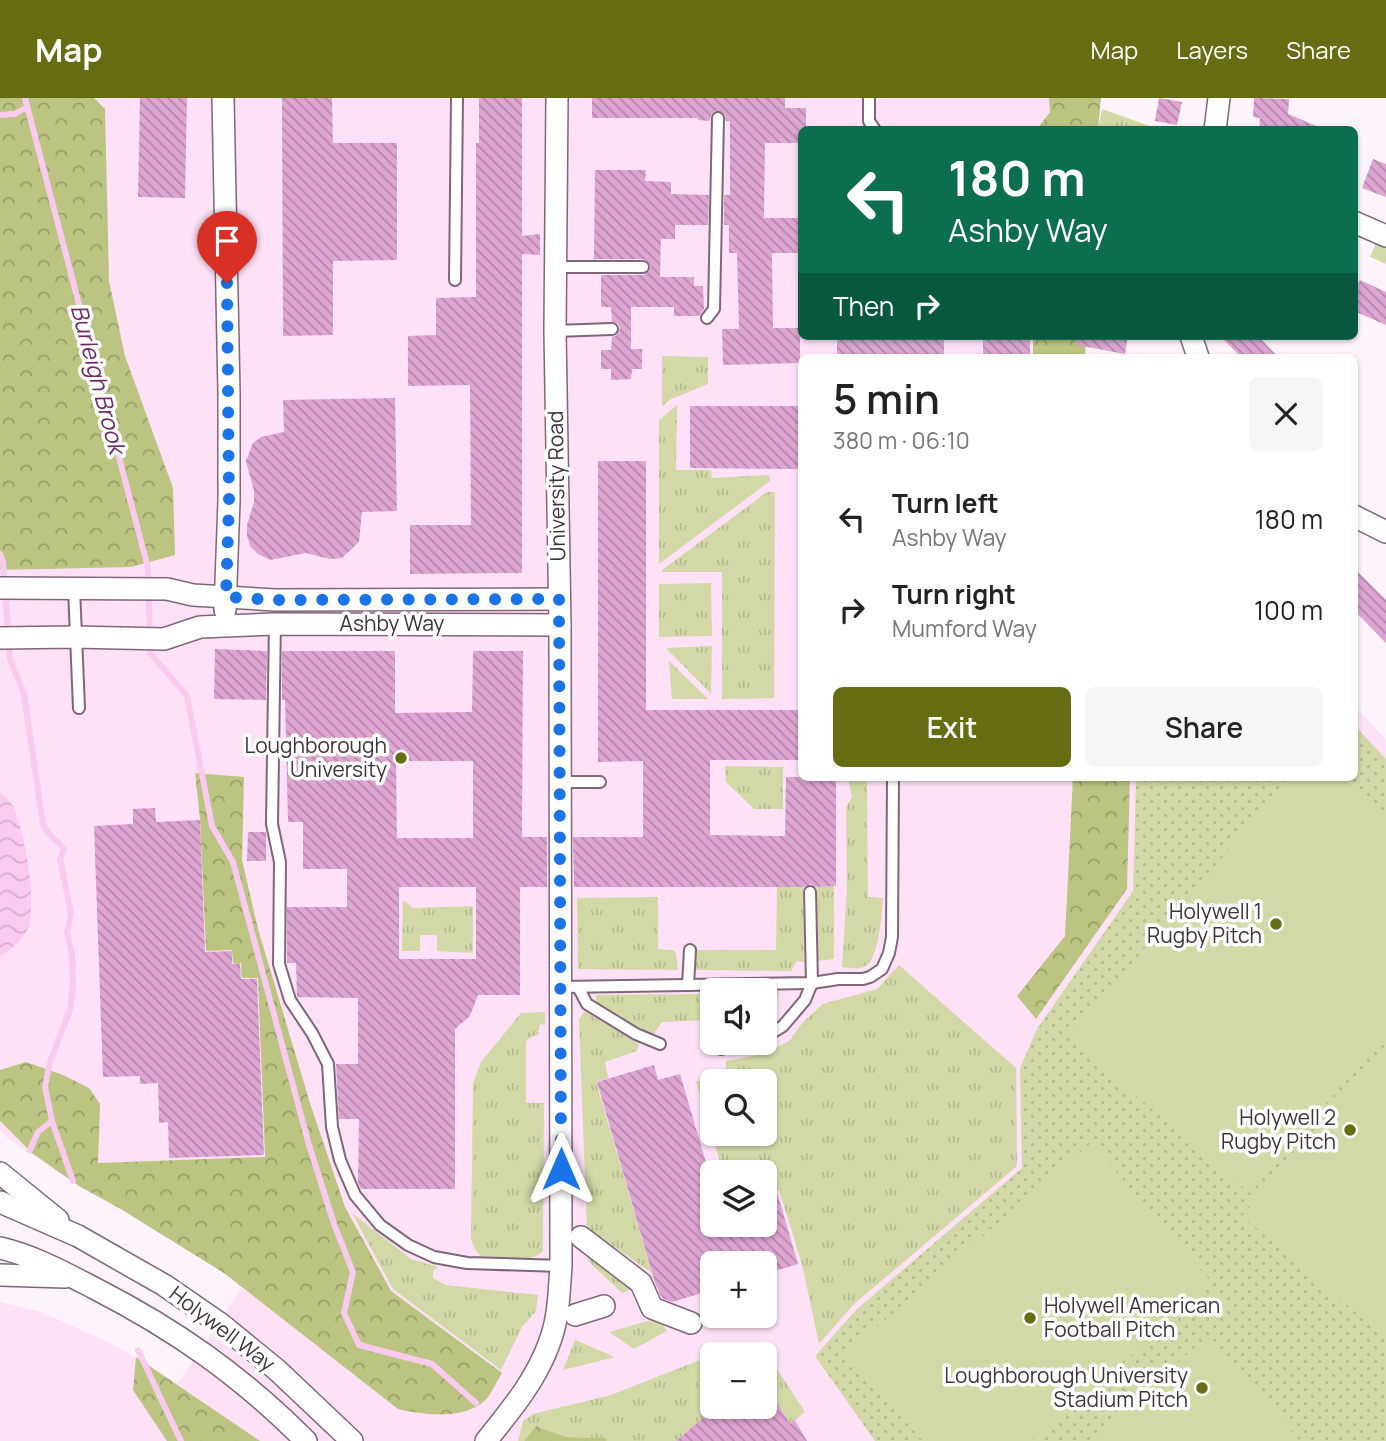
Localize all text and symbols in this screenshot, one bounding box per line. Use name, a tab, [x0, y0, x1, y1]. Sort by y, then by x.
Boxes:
text: Map	[35, 27, 103, 72]
text: Map	[1091, 33, 1138, 66]
text: Layers	[1176, 33, 1248, 66]
text: Share	[1286, 33, 1351, 66]
text: 180 m	[948, 144, 1086, 211]
icon: left	[833, 154, 924, 245]
text: Ashby Way	[948, 208, 1108, 252]
pin	[197, 211, 257, 283]
icon: arrive	[208, 222, 246, 260]
icon: right	[908, 287, 946, 325]
text: Then	[833, 288, 894, 324]
water label: Burleigh Brook	[64, 301, 135, 460]
text: 5 min	[833, 369, 940, 427]
button: close	[1249, 377, 1323, 451]
street label: University Road	[541, 410, 571, 562]
text: 380 m · 06:10	[833, 424, 970, 456]
text: Turn left	[892, 485, 999, 521]
icon: left	[833, 500, 871, 538]
text: 180 m	[1255, 501, 1323, 537]
text: Ashby Way	[892, 521, 1007, 553]
text: Turn right	[892, 576, 1016, 612]
icon: right	[833, 591, 871, 629]
text: 100 m	[1254, 592, 1323, 628]
street label: Ashby Way	[340, 609, 444, 637]
text: Mumford Way	[892, 612, 1037, 644]
button: Exit	[833, 687, 1071, 767]
button: Share	[1085, 687, 1323, 767]
place label: Loughborough University	[244, 731, 387, 783]
marker: Loughborough University	[393, 750, 409, 766]
place label: Holywell 1 Rugby Pitch	[1147, 897, 1262, 949]
marker: Holywell 1 Rugby Pitch	[1268, 916, 1284, 932]
map controls	[700, 978, 777, 1419]
button: sound	[700, 978, 777, 1055]
button: search	[700, 1069, 777, 1146]
place label: Holywell 2 Rugby Pitch	[1221, 1103, 1336, 1155]
marker: Holywell 2 Rugby Pitch	[1342, 1122, 1358, 1138]
position arrow	[524, 1132, 598, 1206]
button: layers	[700, 1160, 777, 1237]
button: +	[700, 1251, 777, 1328]
street label: Holywell Way	[164, 1279, 281, 1377]
place label: Holywell American Football Pitch	[1044, 1291, 1220, 1343]
marker: Holywell American Football Pitch	[1022, 1310, 1038, 1326]
button: −	[700, 1342, 777, 1419]
place label: Loughborough University Stadium Pitch	[944, 1361, 1188, 1413]
marker: Loughborough University Stadium Pitch	[1194, 1380, 1210, 1396]

